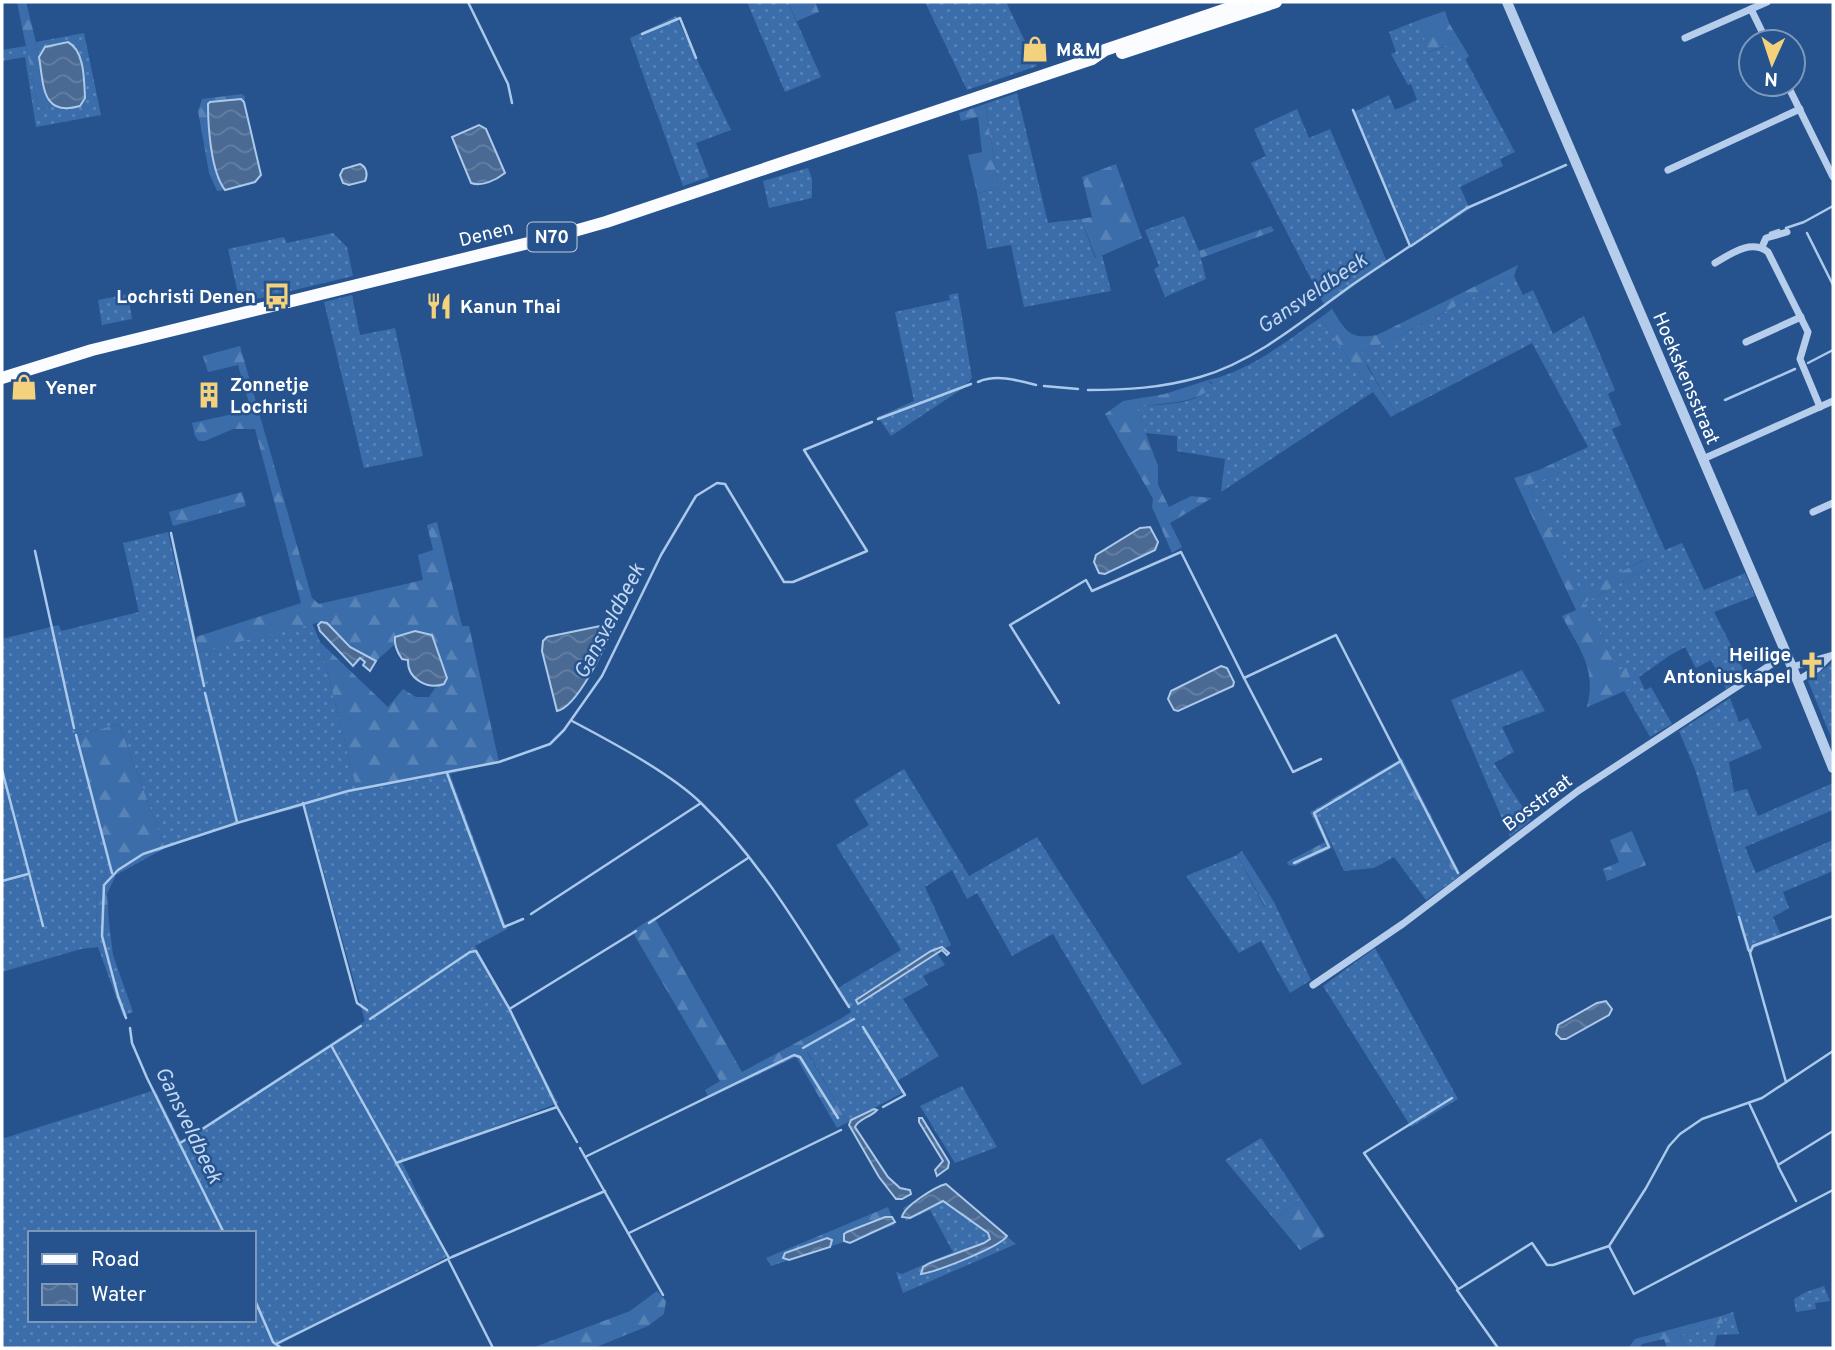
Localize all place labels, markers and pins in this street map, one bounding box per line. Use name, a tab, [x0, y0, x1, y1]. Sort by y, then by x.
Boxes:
shop icon: M&M	[1020, 34, 1050, 64]
place label: M&M	[1056, 39, 1100, 63]
bus stop icon: Lochristi Denen	[262, 281, 292, 311]
place label: Lochristi Denen	[116, 286, 256, 310]
restaurant icon: Kanun Thai	[424, 291, 454, 321]
place label: Kanun Thai	[460, 296, 561, 320]
shop icon: Yener	[9, 372, 39, 402]
place label: Zonnetje Lochristi	[230, 374, 309, 420]
place label: Yener	[45, 377, 97, 401]
building icon: Zonnetje Lochristi	[194, 380, 224, 410]
place label: Heilige Antoniuskapel	[1663, 644, 1791, 690]
church icon: Heilige Antoniuskapel	[1797, 650, 1827, 680]

